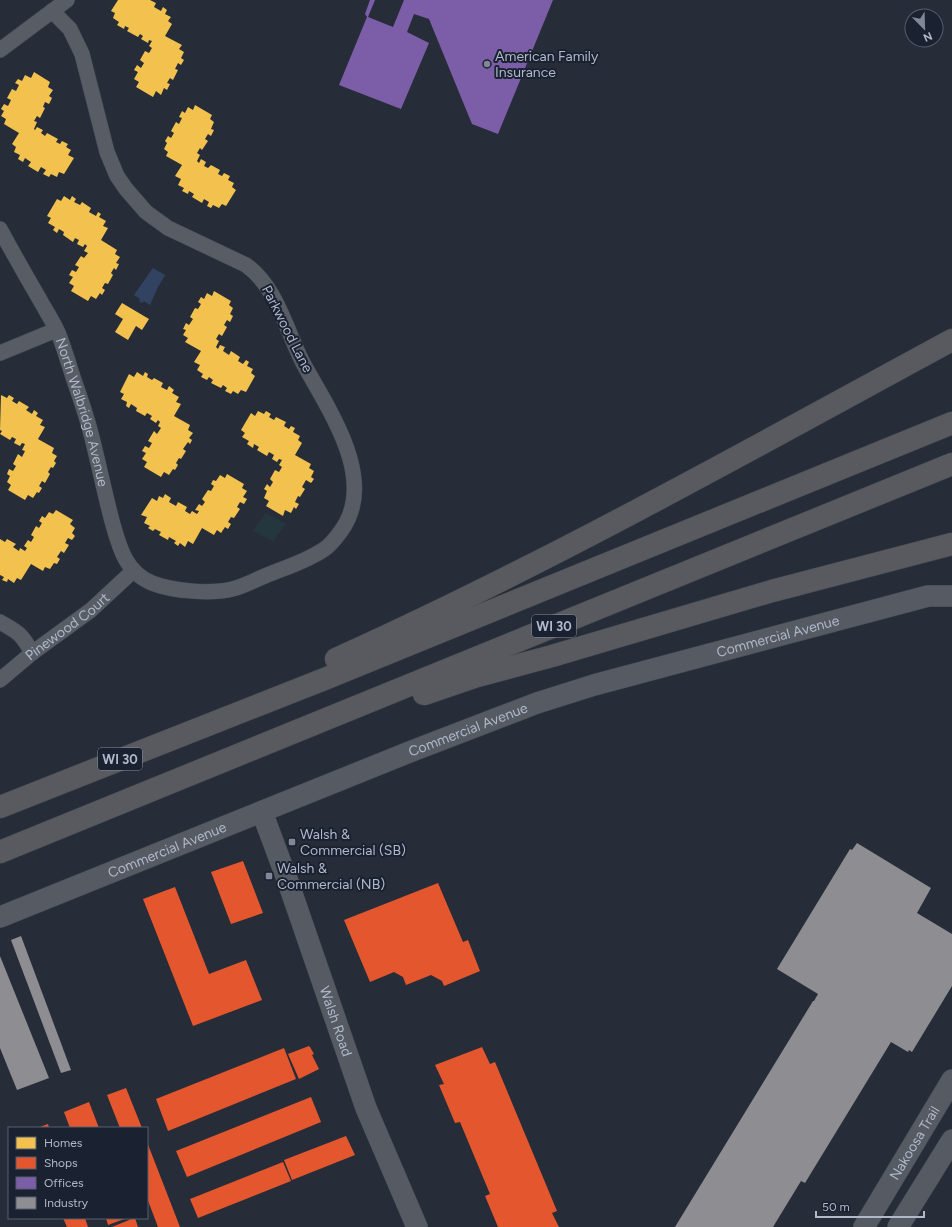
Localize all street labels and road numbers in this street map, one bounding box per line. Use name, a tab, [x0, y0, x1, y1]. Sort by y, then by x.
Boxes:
street label: Parkwood Lane	[258, 283, 316, 376]
street label: North Walbridge Avenue	[52, 335, 112, 489]
street label: Pinewood Court	[21, 589, 113, 664]
street label: Commercial Avenue	[714, 611, 841, 661]
road number: WI 30	[532, 615, 576, 637]
street label: Commercial Avenue	[406, 699, 530, 760]
road number: WI 30	[98, 748, 142, 770]
street label: Commercial Avenue	[105, 818, 229, 881]
street label: Walsh Road	[316, 984, 356, 1059]
street label: Nakoosa Trail	[886, 1103, 943, 1183]

